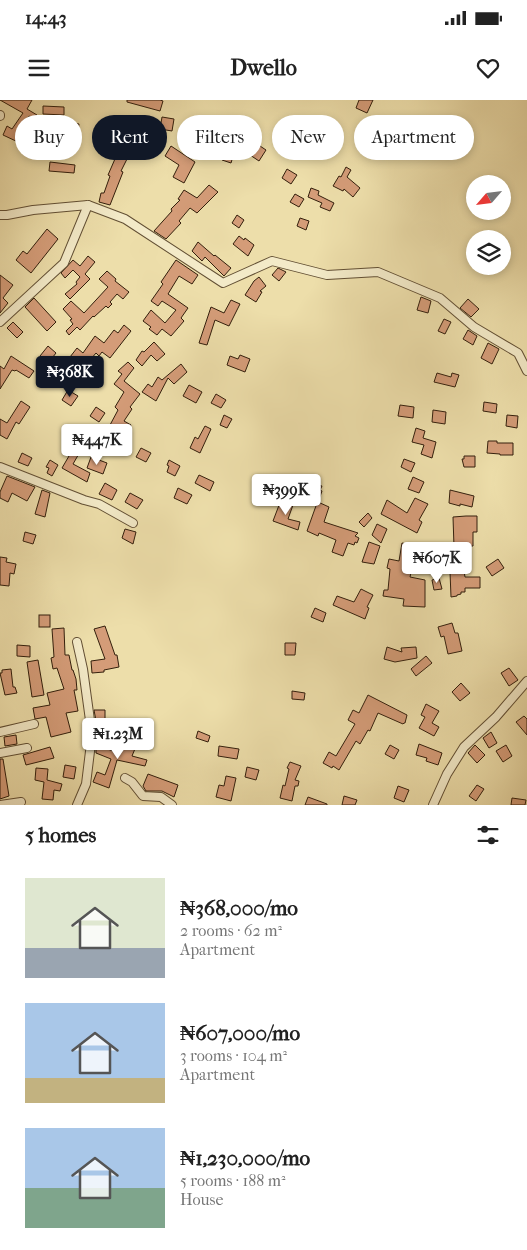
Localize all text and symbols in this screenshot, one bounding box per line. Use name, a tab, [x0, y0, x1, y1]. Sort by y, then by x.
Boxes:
text: 14:43	[25, 7, 67, 29]
icon: menu	[25, 54, 53, 82]
icon: heart	[474, 54, 502, 82]
text: Dwello	[230, 55, 297, 81]
chip: Buy	[15, 115, 82, 160]
chip: Rent	[92, 115, 167, 160]
chip: Filters	[177, 115, 262, 160]
chip: New	[272, 115, 344, 160]
chip: Apartment	[354, 115, 474, 160]
north arrow	[466, 175, 511, 220]
map controls	[466, 175, 511, 275]
button: layers	[466, 230, 511, 275]
pin: ₦368K	[35, 356, 105, 398]
text: ₦368K	[47, 362, 93, 381]
pin: ₦447K	[62, 424, 132, 466]
text: ₦447K	[72, 430, 122, 449]
pin: ₦399K	[251, 474, 321, 516]
text: ₦399K	[263, 480, 309, 499]
pin: ₦607K	[402, 542, 472, 584]
text: ₦607K	[413, 548, 461, 567]
pin: ₦1.23M	[77, 718, 159, 760]
text: ₦1.23M	[93, 724, 143, 743]
icon: filters	[474, 821, 502, 849]
text: 5 homes	[25, 823, 96, 847]
text: ₦368,000/mo	[180, 896, 298, 920]
icon: home	[65, 898, 125, 958]
text: 2 rooms · 62 m²	[180, 921, 282, 940]
text: Apartment	[180, 940, 255, 959]
text: ₦607,000/mo	[180, 1021, 300, 1045]
icon: home	[65, 1023, 125, 1083]
text: 3 rooms · 104 m²	[180, 1046, 287, 1065]
text: Apartment	[180, 1065, 255, 1084]
text: ₦1,230,000/mo	[180, 1146, 310, 1170]
icon: home	[65, 1148, 125, 1208]
text: 5 rooms · 188 m²	[180, 1171, 286, 1190]
text: House	[180, 1190, 223, 1209]

